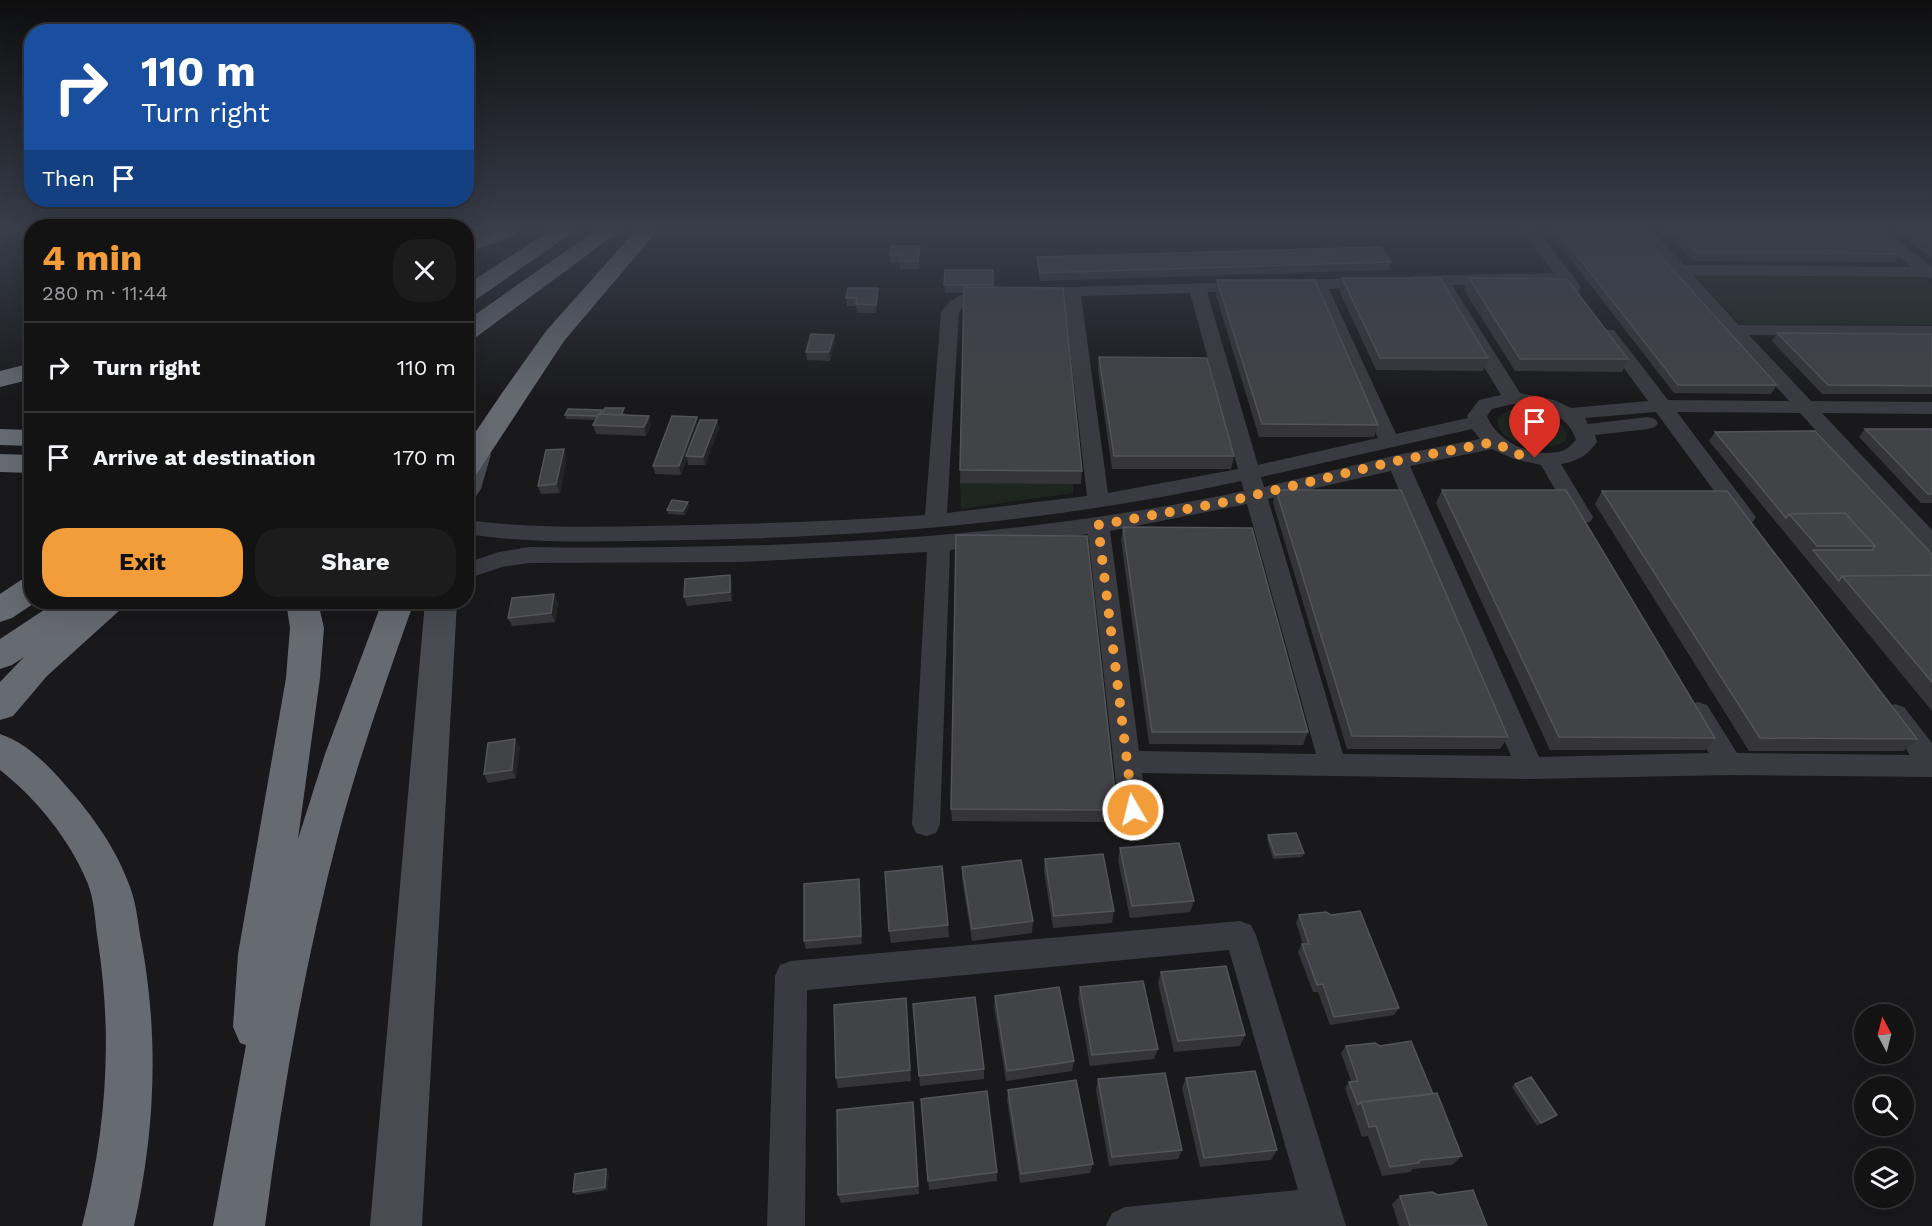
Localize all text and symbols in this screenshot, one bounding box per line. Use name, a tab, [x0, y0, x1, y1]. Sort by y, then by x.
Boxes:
text: 110 m	[141, 47, 256, 96]
icon: right	[42, 48, 120, 126]
text: Turn right	[141, 97, 270, 129]
icon: arrive	[107, 162, 140, 195]
text: Then	[42, 166, 95, 191]
text: 4 min	[42, 237, 142, 279]
button: close	[393, 239, 456, 302]
text: 280 m · 11:44	[42, 281, 168, 305]
icon: right	[42, 351, 75, 384]
text: Turn right	[93, 355, 200, 380]
text: 110 m	[397, 355, 456, 380]
pin	[1509, 396, 1560, 458]
icon: arrive	[1518, 405, 1551, 438]
icon: arrive	[42, 441, 75, 474]
text: Arrive at destination	[93, 445, 316, 470]
text: 170 m	[393, 445, 456, 470]
button: Exit	[42, 528, 243, 597]
button: Share	[255, 528, 456, 597]
position arrow	[1101, 778, 1165, 842]
north arrow	[1854, 1004, 1914, 1064]
map controls	[1854, 1004, 1914, 1208]
button: search	[1854, 1076, 1914, 1136]
button: layers	[1854, 1148, 1914, 1208]

